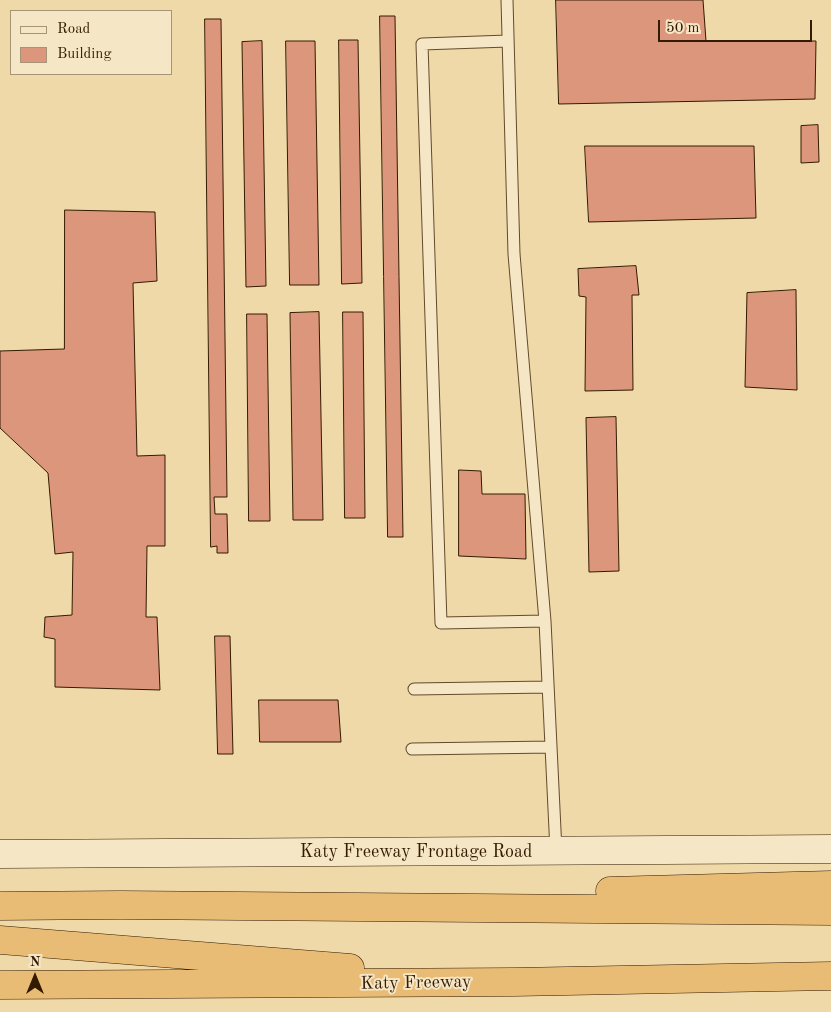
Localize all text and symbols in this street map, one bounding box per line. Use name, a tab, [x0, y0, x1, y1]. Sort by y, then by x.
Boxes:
legend	[10, 10, 172, 75]
scale bar	[661, 10, 815, 42]
text: 50 m	[666, 21, 700, 36]
text: Road	[57, 22, 90, 37]
text: Building	[57, 47, 112, 62]
street label: Katy Freeway Frontage Road	[300, 841, 532, 863]
north arrow	[10, 952, 60, 1002]
text: N	[30, 955, 40, 969]
street label: Katy Freeway	[360, 971, 472, 995]

